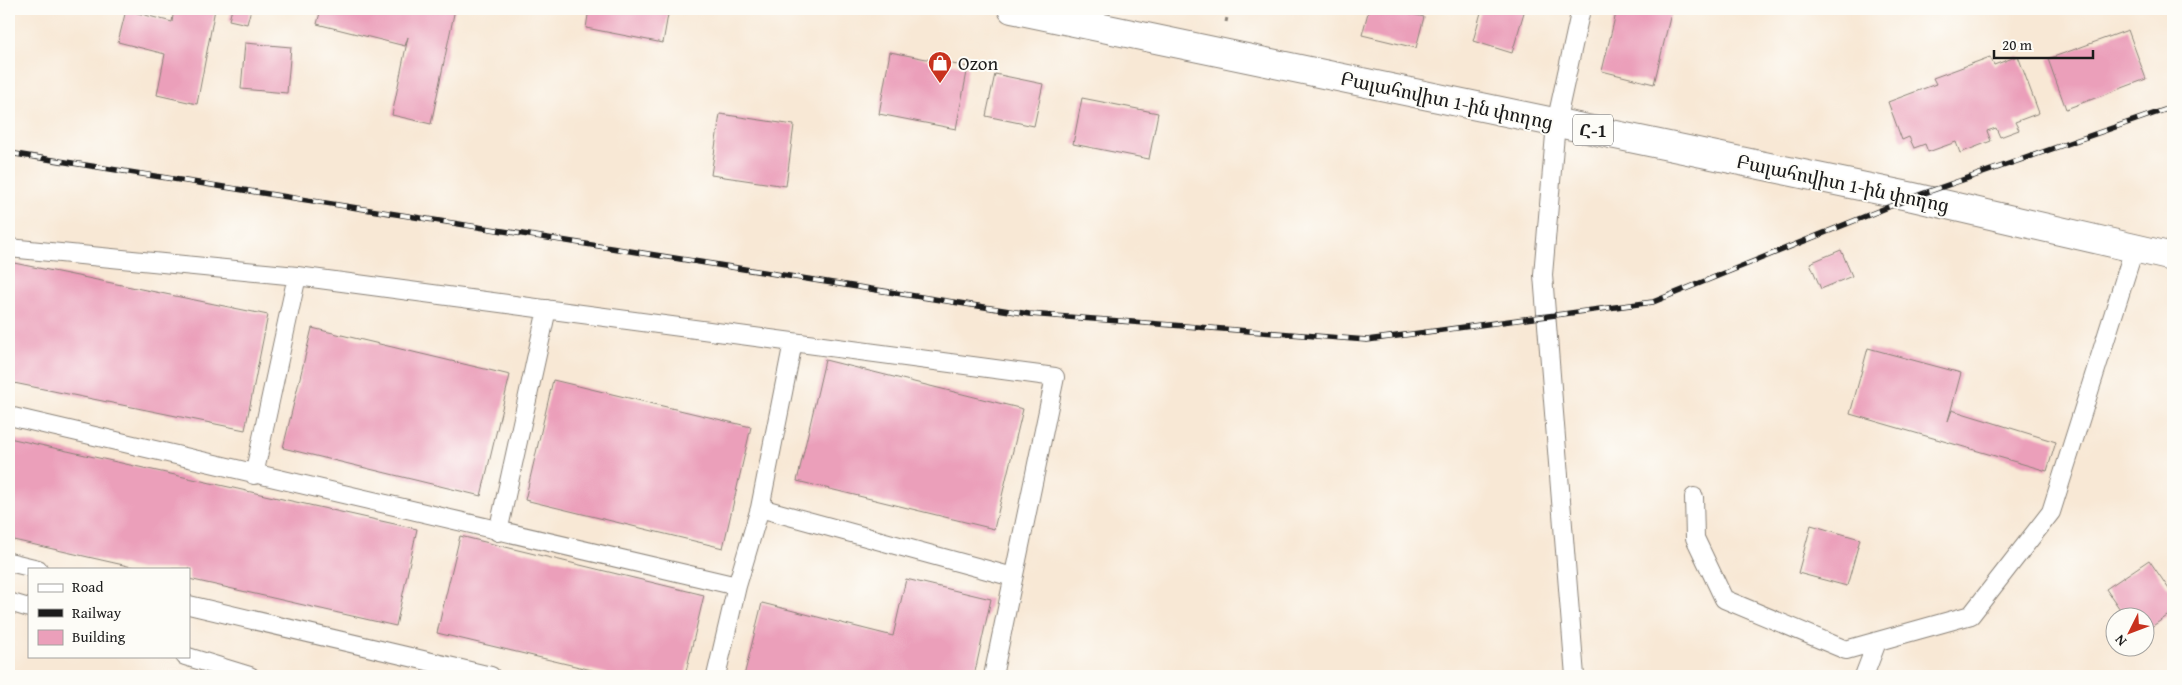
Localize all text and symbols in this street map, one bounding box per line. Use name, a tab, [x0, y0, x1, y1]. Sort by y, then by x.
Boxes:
scale bar	[1994, 28, 2093, 60]
text: 20 m	[2002, 34, 2033, 55]
place label: Ozon	[958, 49, 999, 77]
shop icon: Ozon	[927, 50, 953, 84]
street label: Բալահովիտ 1-ին փողոց	[1338, 64, 1556, 136]
road number: Հ-1	[1573, 114, 1613, 146]
street label: Բալահովիտ 1-ին փողոց	[1734, 147, 1952, 219]
legend	[28, 568, 190, 658]
text: Road	[72, 576, 103, 597]
text: Railway	[72, 602, 122, 623]
north arrow	[2104, 608, 2154, 658]
text: Building	[72, 626, 126, 647]
text: N	[2109, 630, 2131, 651]

